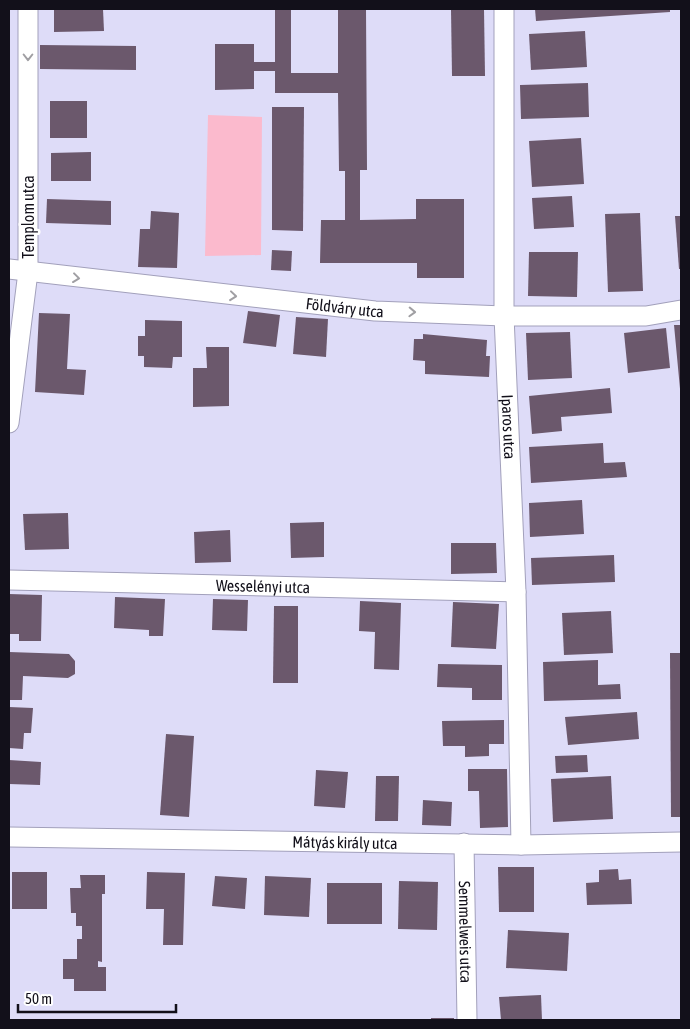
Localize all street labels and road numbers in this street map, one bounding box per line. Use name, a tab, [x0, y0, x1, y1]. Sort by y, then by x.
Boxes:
street label: Templom utca	[19, 175, 38, 259]
street label: Földváry utca	[305, 294, 384, 320]
street label: Iparos utca	[498, 394, 519, 460]
street label: Wesselényi utca	[216, 576, 310, 596]
street label: Mátyás király utca	[292, 832, 398, 853]
street label: Semmelweis utca	[456, 881, 475, 983]

